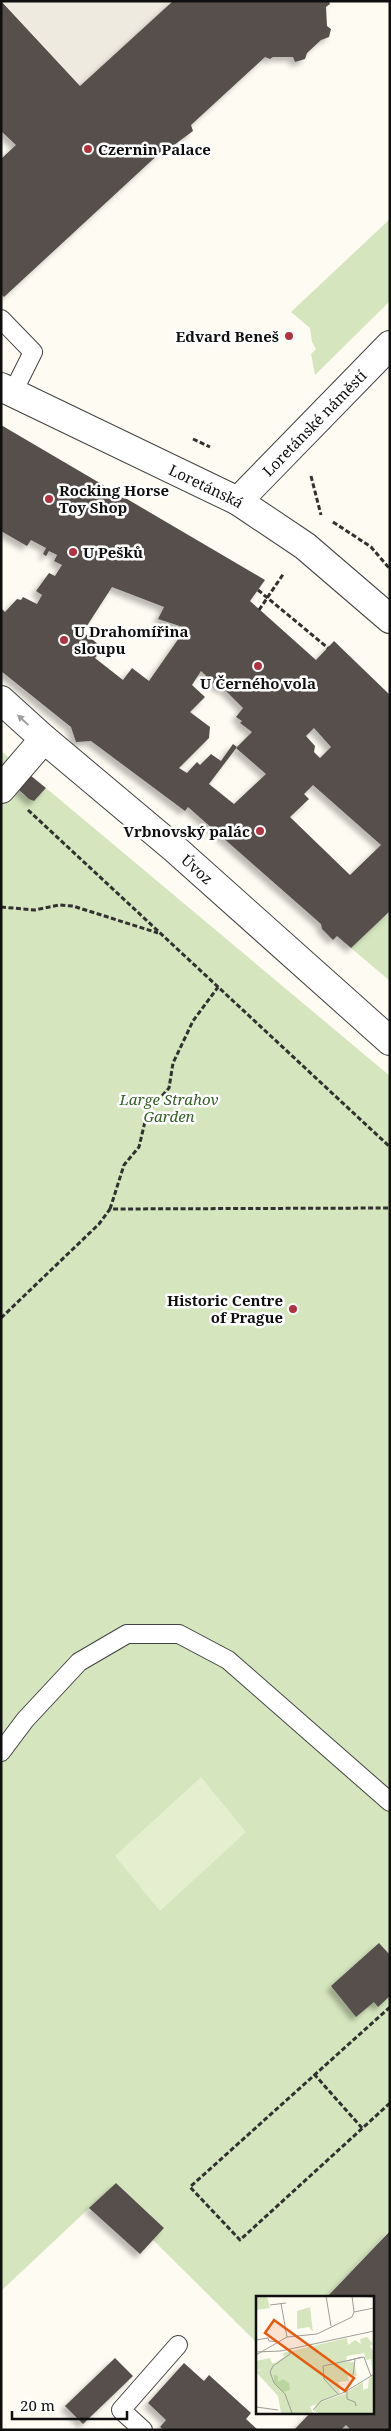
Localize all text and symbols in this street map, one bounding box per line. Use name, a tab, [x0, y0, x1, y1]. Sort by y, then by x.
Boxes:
place label: Czernin Palace	[98, 139, 211, 159]
marker: Czernin Palace	[82, 143, 94, 155]
place label: Edvard Beneš	[175, 326, 279, 346]
marker: Edvard Beneš	[283, 330, 295, 342]
street label: Loretánské náměstí	[258, 365, 371, 480]
street label: Loretánská	[166, 459, 248, 512]
place label: Rocking Horse Toy Shop	[59, 480, 169, 517]
marker: Rocking Horse Toy Shop	[43, 493, 55, 505]
place label: U Pešků	[83, 542, 143, 562]
marker: U Pešků	[67, 546, 79, 558]
place label: U Drahomířina sloupu	[74, 621, 189, 658]
marker: U Drahomířina sloupu	[58, 634, 70, 646]
marker: U Černého vola	[252, 660, 264, 672]
place label: U Černého vola	[200, 673, 316, 693]
one-way arrow	[17, 714, 29, 726]
place label: Vrbnovský palác	[123, 821, 250, 841]
marker: Vrbnovský palác	[254, 825, 266, 837]
street label: Úvoz	[177, 850, 217, 888]
park label: Large Strahov Garden	[118, 1089, 219, 1126]
place label: Historic Centre of Prague	[167, 1290, 283, 1327]
marker: Historic Centre of Prague	[287, 1303, 299, 1315]
inset map	[256, 2296, 374, 2414]
scale bar	[12, 2388, 128, 2420]
text: 20 m	[20, 2395, 55, 2415]

